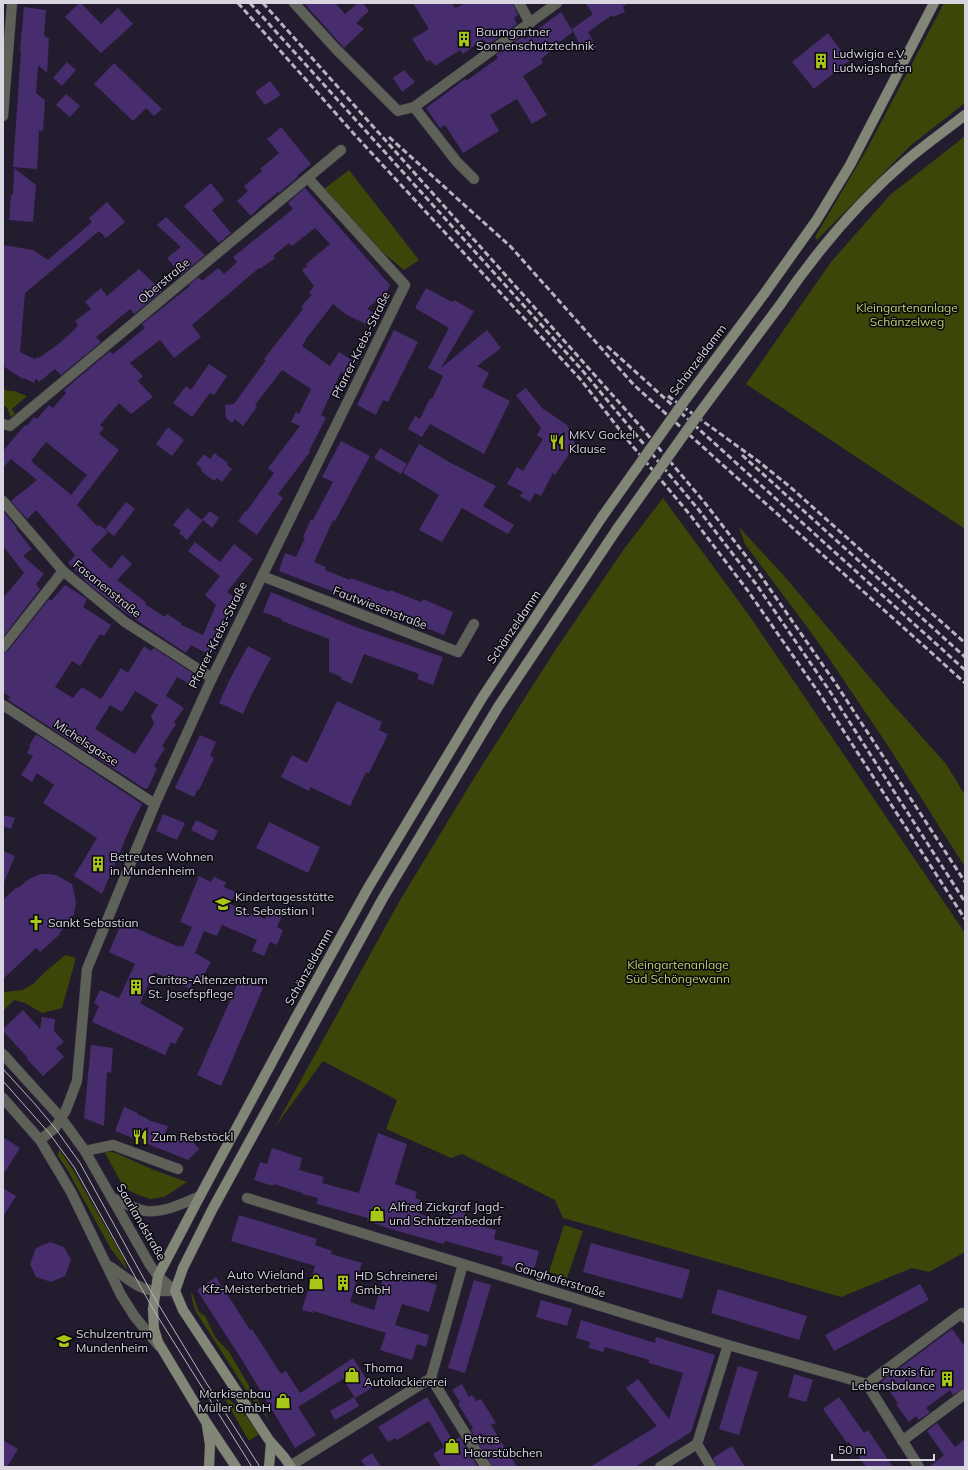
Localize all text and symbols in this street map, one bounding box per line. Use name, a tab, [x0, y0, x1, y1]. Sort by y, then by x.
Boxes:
place label: Baumgartner Sonnenschutztechnik	[476, 24, 595, 53]
building icon: Baumgartner Sonnenschutztechnik	[455, 30, 473, 48]
place label: Ludwigia e.V. Ludwigshafen	[833, 46, 912, 75]
building icon: Ludwigia e.V. Ludwigshafen	[812, 52, 830, 70]
street label: Oberstraße	[135, 255, 193, 307]
street label: Pfarrer-Krebs-Straße	[328, 289, 393, 401]
park label: Kleingartenanlage Schänzelweg	[856, 300, 958, 329]
street label: Schänzeldamm	[666, 321, 729, 398]
place label: MKV Gockel Klause	[569, 427, 635, 456]
restaurant icon: MKV Gockel Klause	[548, 433, 566, 451]
street label: Fasanenstraße	[70, 557, 144, 621]
street label: Pfarrer-Krebs-Straße	[185, 579, 250, 691]
street label: Fautwiesenstraße	[331, 583, 430, 632]
street label: Schänzeldamm	[483, 587, 544, 666]
street label: Michelsgasse	[51, 716, 122, 769]
place label: Betreutes Wohnen in Mundenheim	[110, 849, 213, 878]
building icon: Betreutes Wohnen in Mundenheim	[89, 855, 107, 873]
place label: Kindertagesstätte St. Sebastian I	[235, 889, 334, 918]
school or university icon: Kindertagesstätte St. Sebastian I	[214, 895, 232, 913]
church icon: Sankt Sebastian	[27, 914, 45, 932]
place label: Sankt Sebastian	[48, 915, 139, 930]
street label: Schänzeldamm	[281, 926, 336, 1008]
park label: Kleingartenanlage Süd Schöngewann	[626, 957, 730, 986]
place label: Caritas-Altenzentrum St. Josefspflege	[148, 972, 268, 1001]
building icon: Caritas-Altenzentrum St. Josefspflege	[127, 978, 145, 996]
restaurant icon: Zum Rebstöckl	[131, 1128, 149, 1146]
place label: Zum Rebstöckl	[152, 1129, 233, 1144]
street label: Saarlandstraße	[113, 1181, 169, 1263]
place label: Alfred Zickgraf Jagd- und Schützenbedarf	[389, 1199, 505, 1228]
shop icon: Alfred Zickgraf Jagd- und Schützenbedarf	[368, 1205, 386, 1223]
street label: Ganghoferstraße	[513, 1259, 608, 1301]
place label: Auto Wieland Kfz-Meisterbetrieb	[202, 1267, 304, 1296]
place label: HD Schreinerei GmbH	[355, 1268, 438, 1297]
shop icon: Auto Wieland Kfz-Meisterbetrieb	[307, 1273, 325, 1291]
building icon: HD Schreinerei GmbH	[334, 1274, 352, 1292]
place label: Schulzentrum Mundenheim	[76, 1326, 152, 1355]
school or university icon: Schulzentrum Mundenheim	[55, 1332, 73, 1350]
place label: Thoma Autolackiererei	[364, 1360, 447, 1389]
place label: Praxis für Lebensbalance	[851, 1364, 936, 1393]
shop icon: Thoma Autolackiererei	[343, 1366, 361, 1384]
building icon: Praxis für Lebensbalance	[938, 1370, 956, 1388]
place label: Markisenbau Müller GmbH	[198, 1386, 271, 1415]
shop icon: Markisenbau Müller GmbH	[274, 1392, 292, 1410]
place label: Petras Haarstübchen	[464, 1431, 543, 1460]
scale bar	[832, 1436, 934, 1462]
shop icon: Petras Haarstübchen	[443, 1437, 461, 1455]
text: 50 m	[838, 1442, 866, 1457]

